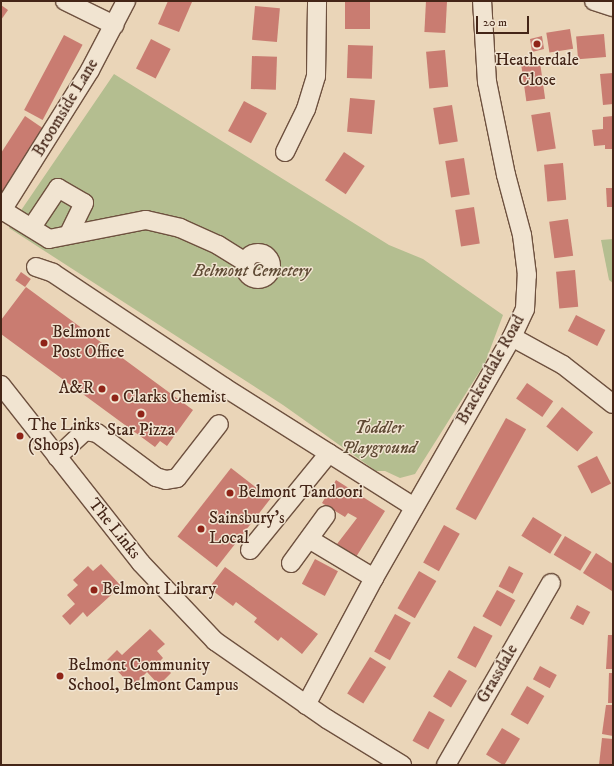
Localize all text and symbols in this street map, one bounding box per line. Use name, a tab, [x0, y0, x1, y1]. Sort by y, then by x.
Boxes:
scale bar	[478, 8, 531, 34]
text: 20 m	[483, 15, 507, 30]
marker: Heatherdale Close	[532, 39, 542, 49]
place label: Heatherdale Close	[495, 51, 579, 91]
street label: Broomside Lane	[29, 55, 103, 161]
park label: Belmont Cemetery	[193, 262, 311, 282]
street label: Brackendale Road	[452, 312, 530, 428]
place label: Belmont Post Office	[52, 323, 124, 363]
marker: Belmont Post Office	[39, 338, 49, 348]
place label: A&R	[59, 379, 94, 399]
marker: A&R	[97, 384, 107, 394]
place label: Clarks Chemist	[123, 388, 226, 408]
marker: Clarks Chemist	[110, 393, 120, 403]
marker: Star Pizza	[136, 409, 146, 419]
place label: The Links (Shops)	[28, 416, 100, 456]
park label: Toddler Playground	[341, 419, 417, 459]
place label: Star Pizza	[107, 421, 175, 441]
marker: The Links (Shops)	[15, 431, 25, 441]
place label: Belmont Tandoori	[238, 483, 363, 503]
marker: Belmont Tandoori	[225, 488, 235, 498]
street label: The Links	[83, 495, 145, 563]
place label: Sainsbury's Local	[209, 509, 285, 549]
marker: Sainsbury's Local	[196, 524, 206, 534]
place label: Belmont Library	[102, 580, 216, 600]
marker: Belmont Library	[89, 585, 99, 595]
street label: Grassdale	[473, 641, 523, 707]
place label: Belmont Community School, Belmont Campus	[68, 656, 239, 696]
marker: Belmont Community School, Belmont Campus	[55, 671, 65, 681]

